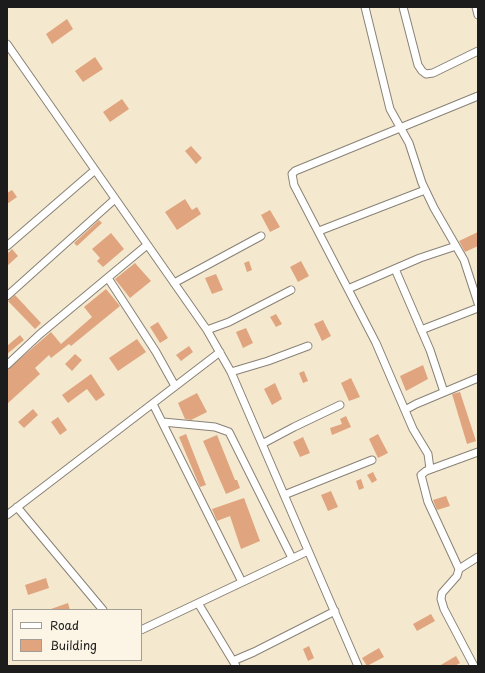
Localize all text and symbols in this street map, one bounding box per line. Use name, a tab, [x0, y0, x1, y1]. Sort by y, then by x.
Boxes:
legend	[12, 609, 142, 661]
text: Road	[50, 616, 79, 634]
text: Building	[50, 636, 97, 654]

